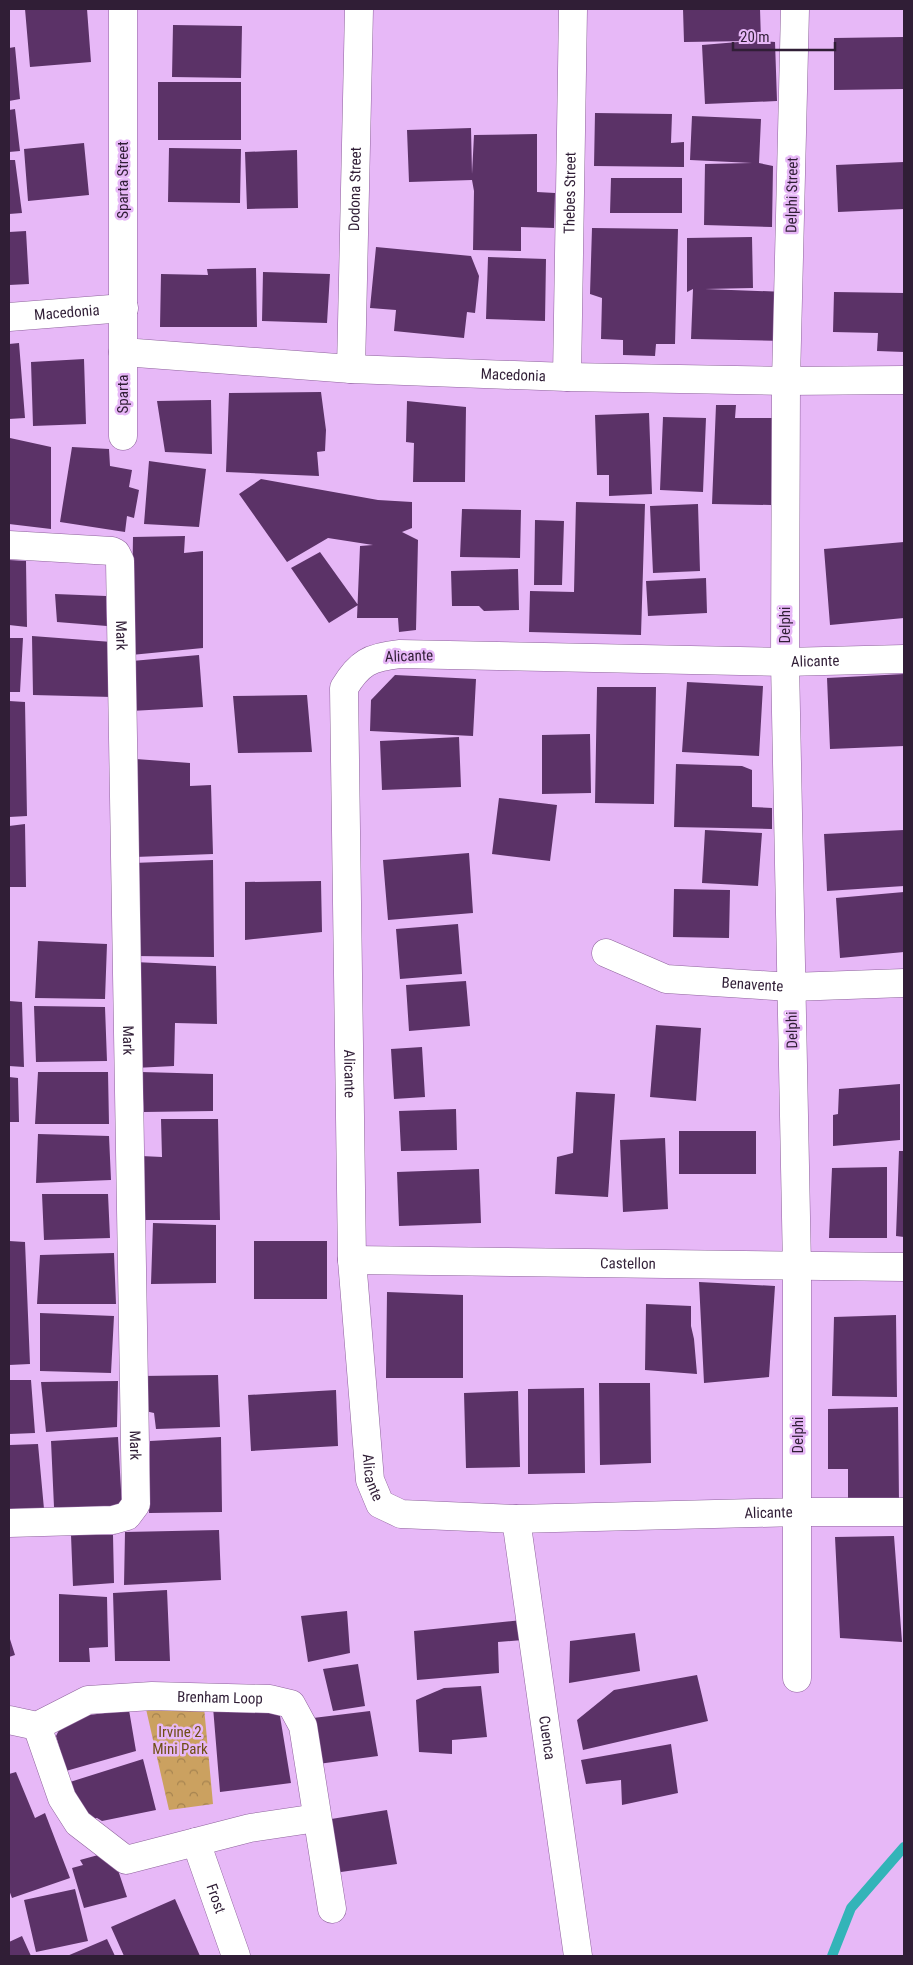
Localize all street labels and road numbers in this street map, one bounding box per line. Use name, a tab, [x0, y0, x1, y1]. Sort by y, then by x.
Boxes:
street label: Sparta Street	[114, 141, 132, 219]
street label: Dodona Street	[345, 147, 365, 231]
street label: Thebes Street	[560, 152, 580, 234]
street label: Delphi Street	[782, 157, 802, 233]
street label: Macedonia	[34, 301, 100, 324]
street label: Macedonia	[480, 365, 546, 385]
street label: Sparta	[114, 375, 132, 413]
street label: Delphi	[776, 606, 794, 644]
street label: Mark	[112, 620, 131, 651]
street label: Alicante	[385, 646, 433, 666]
street label: Alicante	[791, 652, 840, 671]
street label: Benavente	[721, 974, 784, 995]
street label: Delphi	[783, 1011, 801, 1049]
street label: Mark	[119, 1025, 137, 1056]
street label: Alicante	[340, 1049, 359, 1098]
street label: Castellon	[600, 1254, 656, 1273]
street label: Delphi	[789, 1416, 807, 1454]
street label: Mark	[126, 1430, 144, 1461]
street label: Alicante	[359, 1453, 387, 1504]
street label: Alicante	[744, 1503, 793, 1522]
street label: Brenham Loop	[177, 1688, 263, 1708]
street label: Cuenca	[535, 1715, 559, 1761]
street label: Frost	[202, 1881, 229, 1916]

